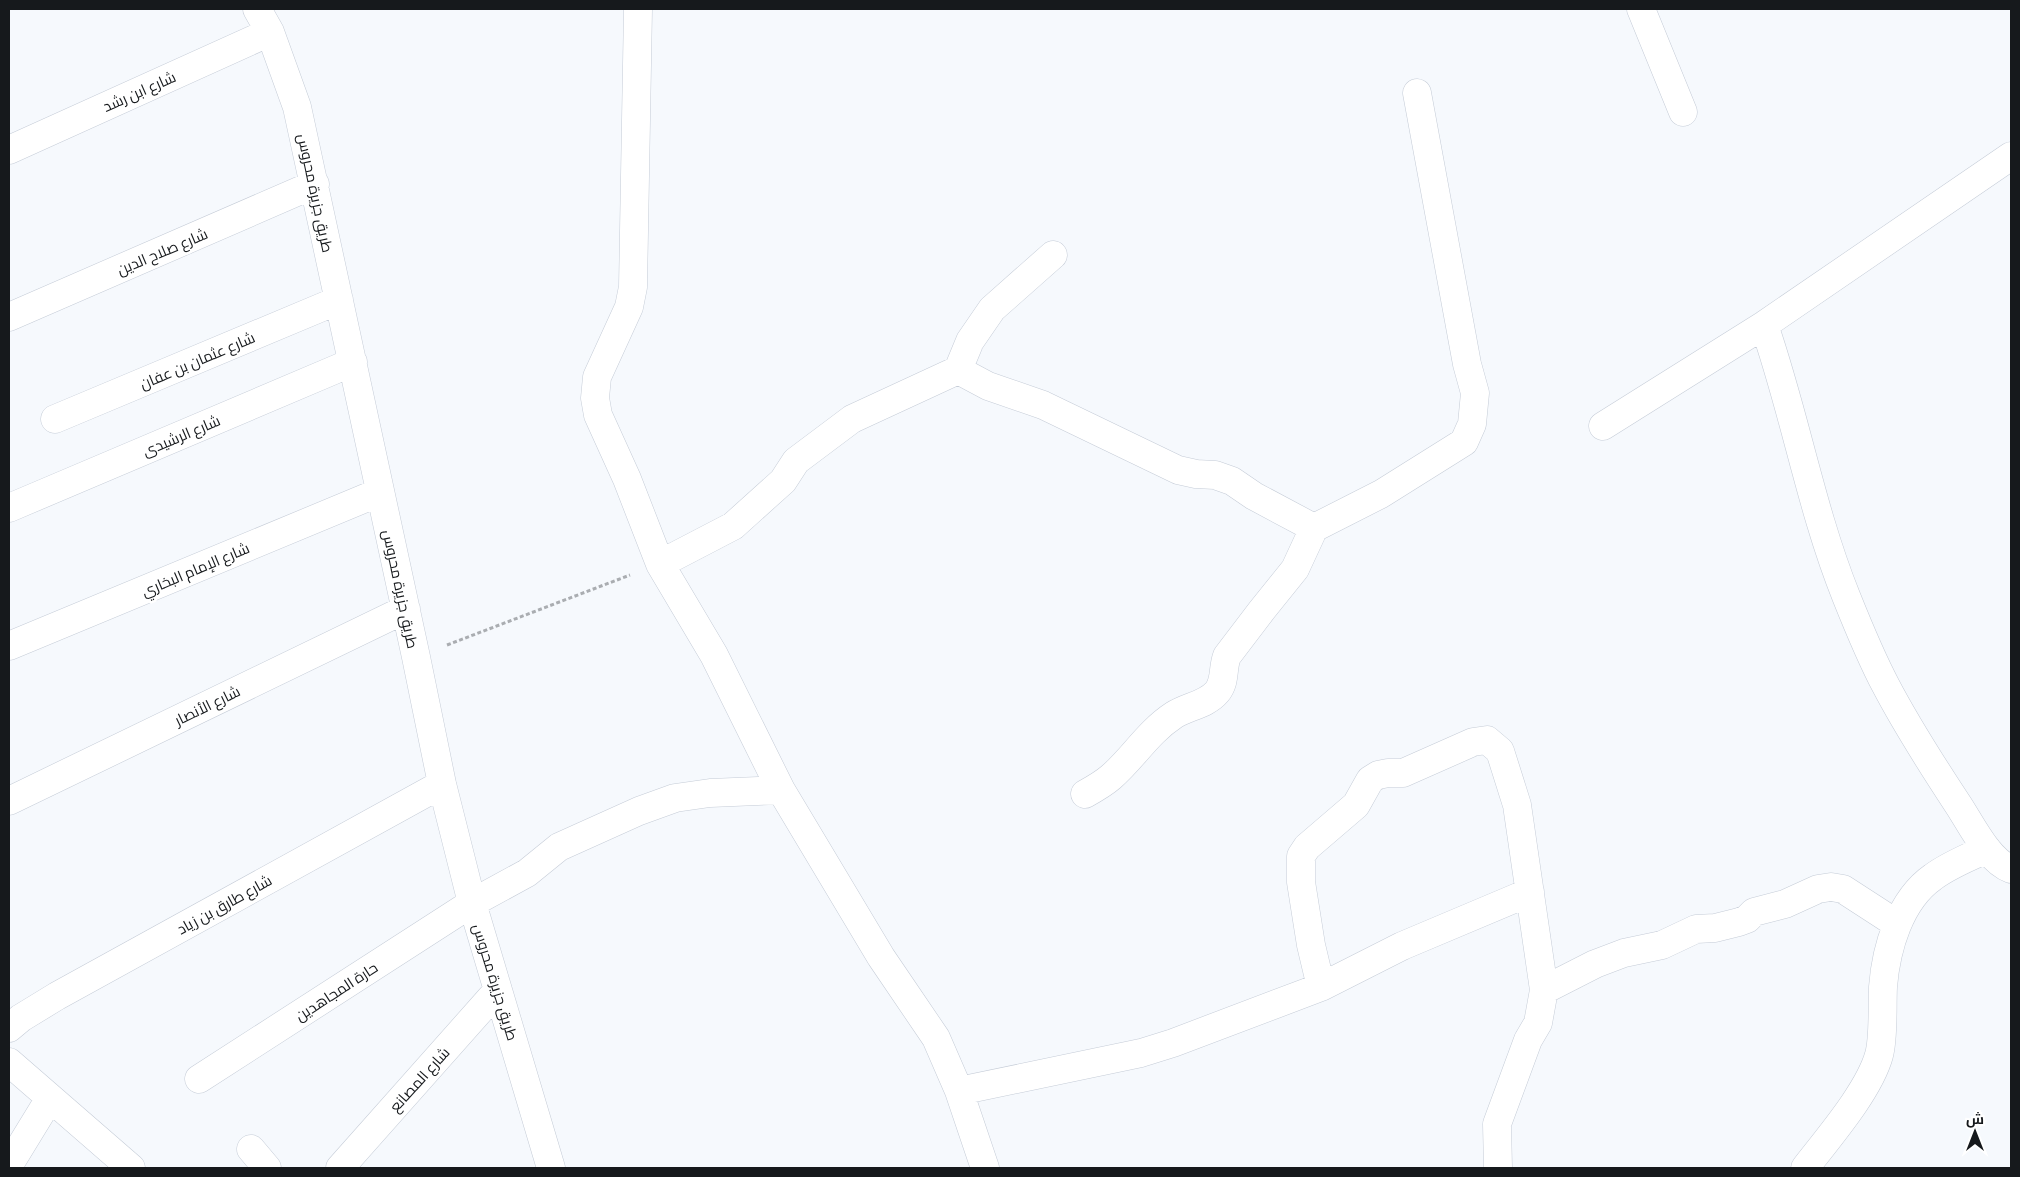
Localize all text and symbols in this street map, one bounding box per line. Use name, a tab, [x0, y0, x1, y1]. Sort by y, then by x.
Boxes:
street label: شارع ابن رشد	[100, 67, 179, 118]
street label: طريق جزيرة محروس	[293, 132, 337, 255]
street label: شارع صلاح الدين	[114, 224, 211, 281]
street label: شارع عثمان بن عفان	[137, 328, 258, 395]
street label: شارع الرشيدى	[139, 411, 224, 462]
street label: طريق جزيرة محروس	[378, 528, 422, 651]
street label: شارع الإمام البخاري	[138, 538, 253, 604]
street label: شارع الأنصار	[170, 681, 244, 732]
street label: شارع طارق بن زياد	[173, 870, 276, 940]
street label: طريق جزيرة محروس	[468, 921, 522, 1043]
street label: حارة المجاهدين	[291, 958, 382, 1026]
street label: شارع المصانع	[385, 1043, 455, 1117]
north arrow	[1950, 1107, 2000, 1157]
text: ش	[1966, 1110, 1984, 1128]

